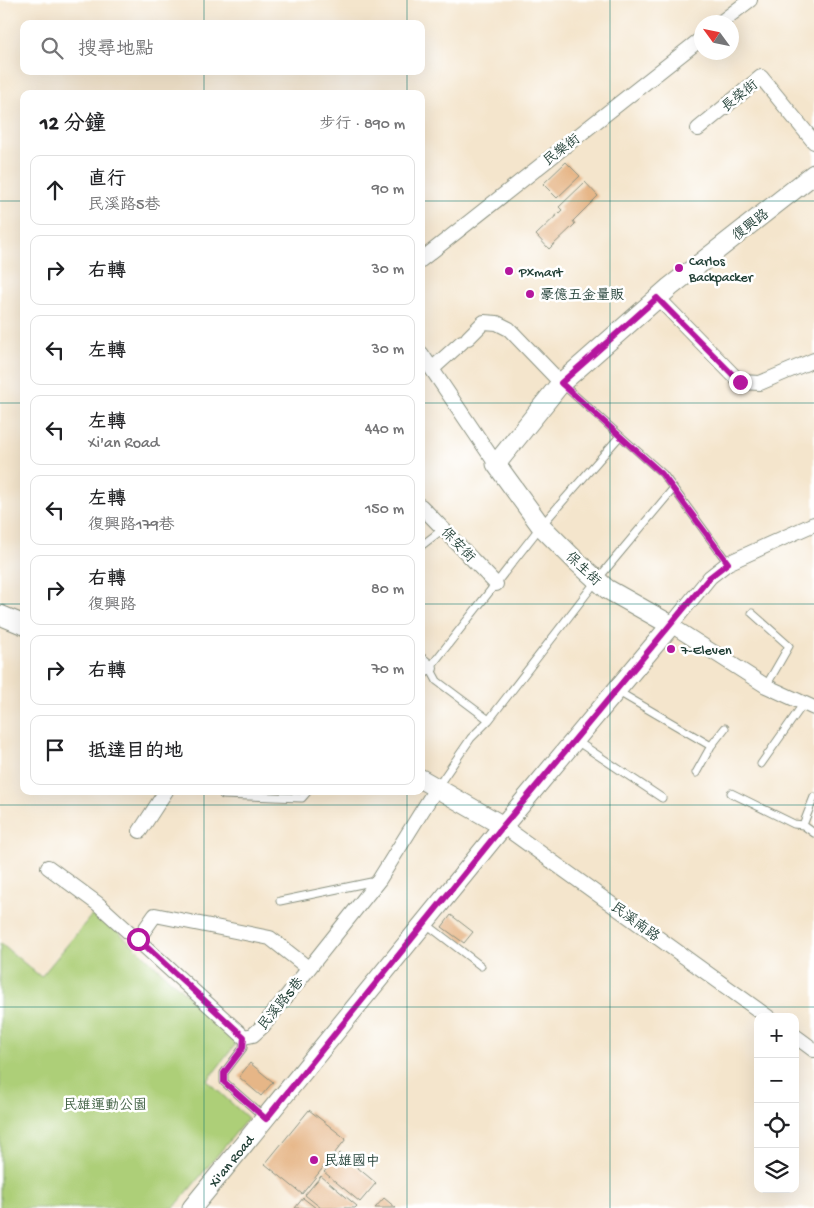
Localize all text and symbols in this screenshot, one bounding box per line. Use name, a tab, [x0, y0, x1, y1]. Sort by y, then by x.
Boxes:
north arrow	[694, 15, 739, 60]
search box	[20, 20, 425, 75]
icon: search	[38, 34, 66, 62]
text: 搜尋地點	[78, 39, 154, 62]
street label: 長榮街	[718, 76, 762, 117]
text: 12 分鐘	[40, 113, 106, 138]
text: 步行 · 890 m	[319, 116, 405, 135]
street label: 民樂街	[540, 131, 584, 171]
text: 直行	[88, 169, 126, 192]
icon: ahead	[41, 176, 69, 204]
text: 90 m	[372, 181, 404, 200]
text: 民溪路5巷	[88, 197, 160, 216]
street label: 復興路	[729, 206, 773, 246]
place label: Carlos Backpacker	[688, 254, 754, 287]
icon: right	[41, 256, 69, 284]
text: 右轉	[88, 261, 126, 284]
text: 30 m	[371, 261, 404, 280]
marker: Carlos Backpacker	[673, 262, 685, 274]
marker: Pxmart	[503, 265, 515, 277]
place label: Pxmart	[518, 265, 564, 282]
place label: 豪億五金量販	[540, 287, 624, 305]
marker: 豪億五金量販	[524, 288, 536, 300]
icon: left	[41, 336, 69, 364]
text: 左轉	[88, 341, 126, 364]
text: 30 m	[371, 341, 404, 360]
route end	[729, 371, 752, 394]
text: 左轉	[88, 412, 126, 435]
icon: left	[41, 416, 69, 444]
text: 440 m	[365, 421, 404, 440]
text: Xi'an Road	[88, 435, 159, 454]
text: 左轉	[88, 489, 126, 512]
icon: left	[41, 496, 69, 524]
text: 150 m	[365, 501, 404, 520]
text: 復興路179巷	[88, 517, 175, 536]
street label: 保安街	[436, 524, 479, 567]
street label: 保生街	[561, 549, 604, 590]
text: 右轉	[88, 569, 126, 592]
icon: right	[41, 576, 69, 604]
text: 80 m	[371, 581, 404, 600]
text: 復興路	[88, 597, 136, 616]
marker: 7-Eleven	[665, 643, 677, 655]
place label: 7-Eleven	[680, 643, 732, 660]
icon: right	[41, 656, 69, 684]
text: 右轉	[88, 661, 126, 684]
text: 70 m	[371, 661, 404, 680]
icon: arrive	[41, 736, 69, 764]
text: 抵達目的地	[88, 741, 183, 764]
street label: 民溪南路	[607, 899, 663, 946]
route start	[127, 928, 150, 951]
street label: 民溪路5巷	[255, 973, 309, 1035]
map controls	[754, 1013, 799, 1193]
button: +	[754, 1013, 799, 1058]
button: −	[754, 1058, 799, 1103]
park label: 民雄運動公園	[63, 1097, 147, 1115]
button: locate	[754, 1103, 799, 1148]
street label: Xi'an Road	[206, 1131, 260, 1193]
button: layers	[754, 1148, 799, 1193]
place label: 民雄國中	[324, 1153, 380, 1171]
marker: 民雄國中	[308, 1154, 320, 1166]

